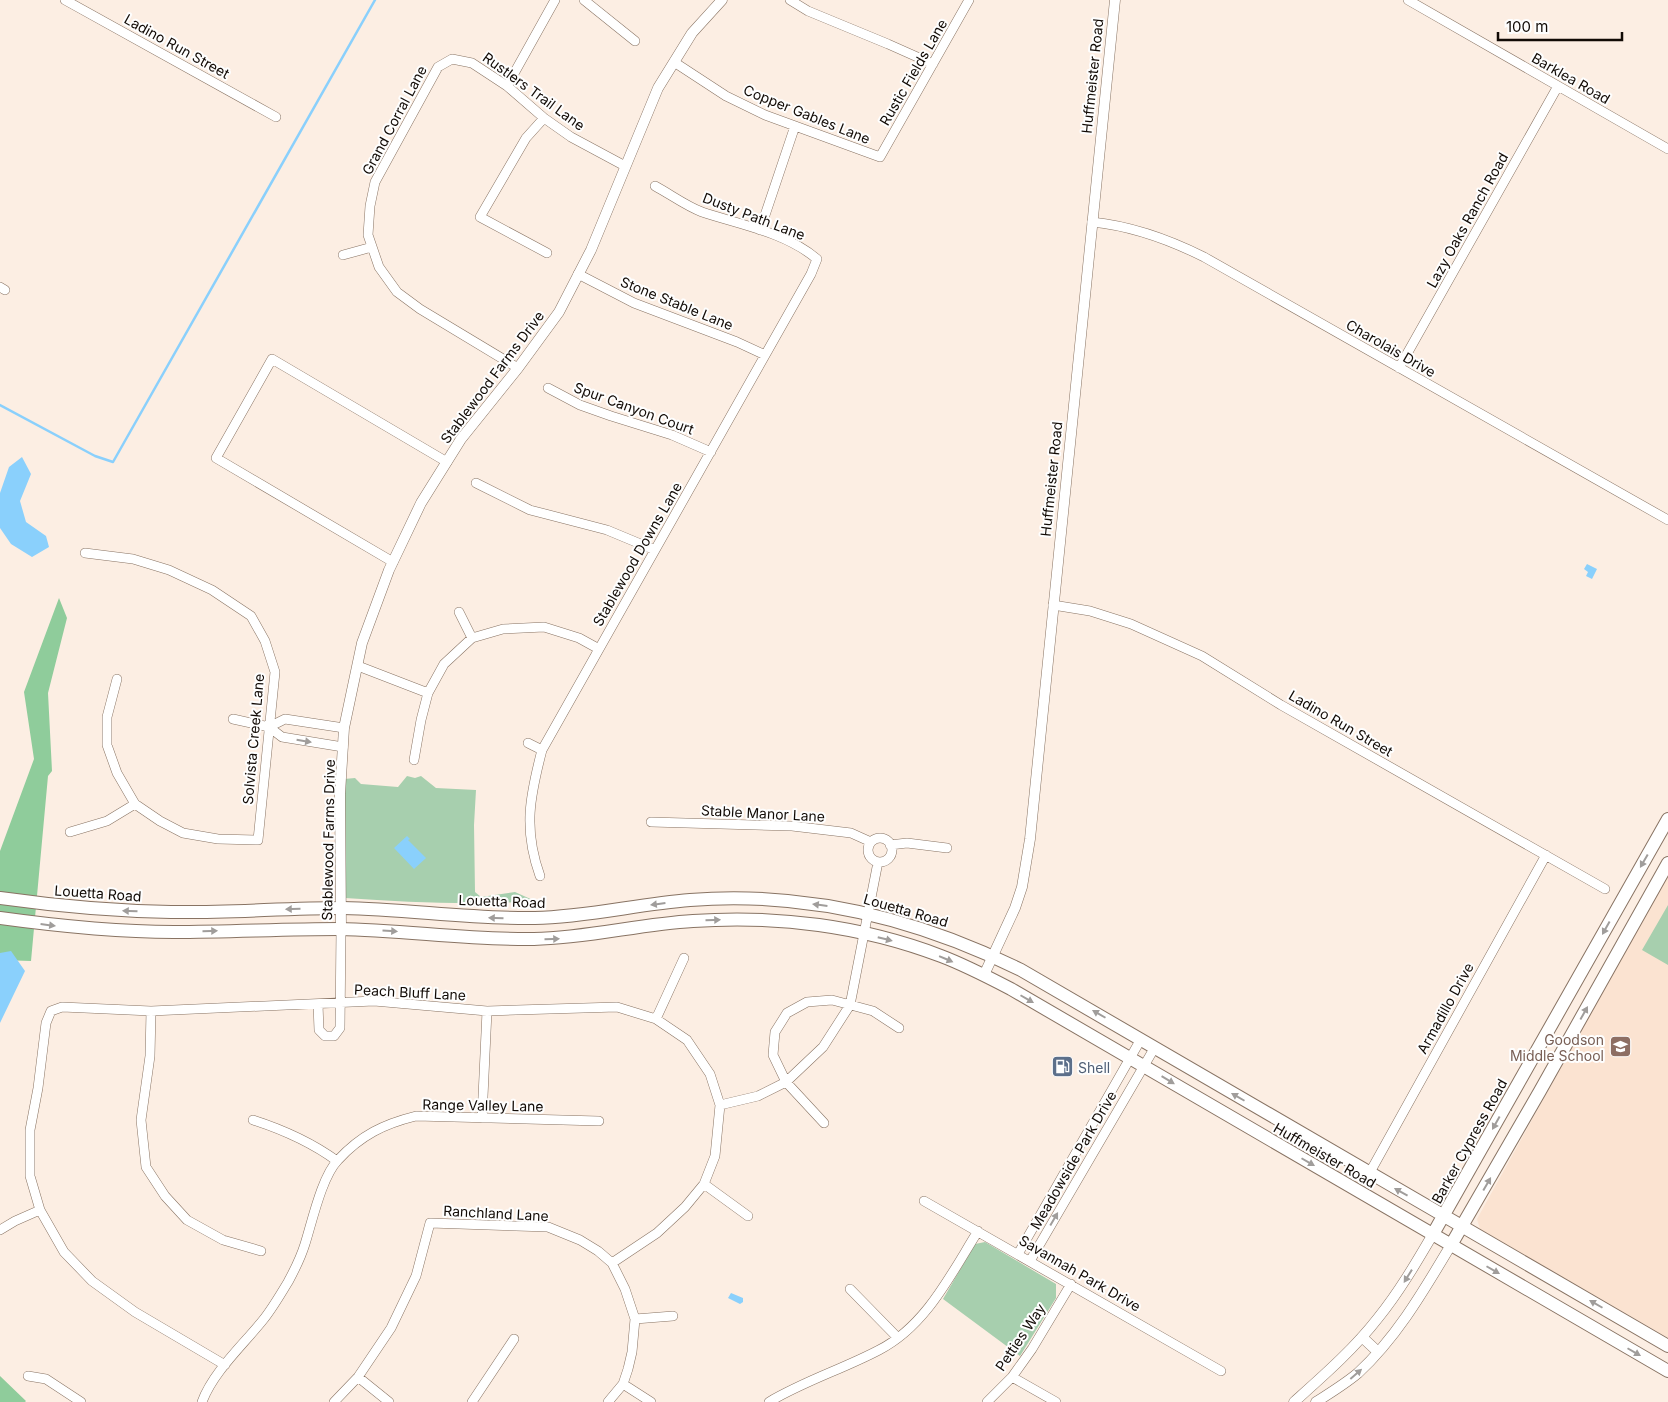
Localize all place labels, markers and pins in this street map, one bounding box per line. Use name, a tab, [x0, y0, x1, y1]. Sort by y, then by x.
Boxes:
place label: Goodson Middle School	[1510, 1031, 1604, 1064]
school or university icon: Goodson Middle School	[1608, 1035, 1632, 1059]
fuel station icon: Shell	[1050, 1055, 1074, 1079]
place label: Shell	[1078, 1059, 1110, 1076]

